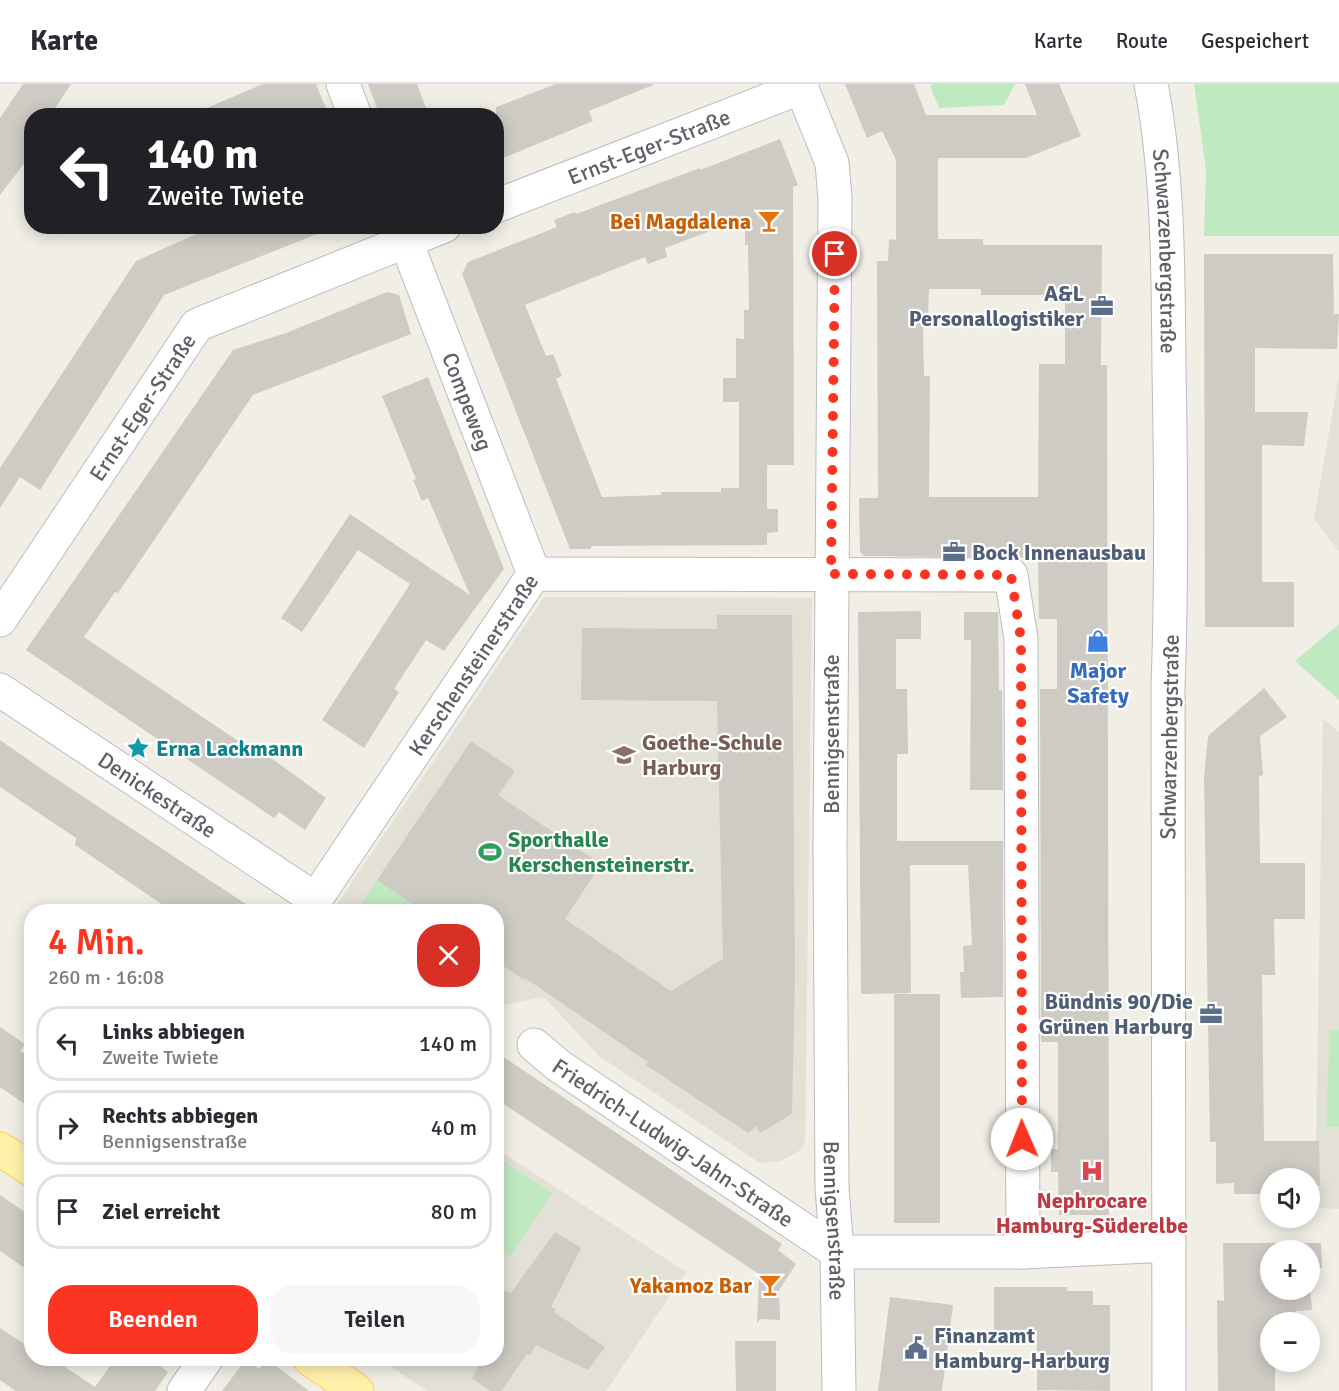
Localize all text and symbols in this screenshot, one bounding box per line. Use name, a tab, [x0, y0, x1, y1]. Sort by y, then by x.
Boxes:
text: Karte	[30, 24, 98, 58]
text: Karte	[1034, 28, 1083, 54]
text: Route	[1116, 28, 1168, 54]
text: Gespeichert	[1201, 28, 1309, 54]
street label: Ernst-Eger-Straße	[564, 103, 734, 191]
text: 140 m	[147, 129, 258, 180]
icon: left	[48, 132, 126, 210]
street label: Schwarzenbergstraße	[1147, 147, 1182, 354]
text: Zweite Twiete	[147, 180, 305, 213]
place label: Bei Magdalena	[610, 208, 751, 235]
bar icon: Bei Magdalena	[756, 208, 782, 234]
pin	[809, 228, 860, 279]
icon: arrive	[818, 237, 851, 270]
place label: A&L Personallogistiker	[909, 280, 1084, 332]
office icon: A&L Personallogistiker	[1089, 293, 1115, 319]
street label: Ernst-Eger-Straße	[84, 328, 202, 486]
street label: Compeweg	[436, 349, 498, 454]
office icon: Bock Innenausbau	[941, 539, 967, 565]
place label: Bock Innenausbau	[972, 539, 1146, 566]
street label: Kerschensteinerstraße	[403, 569, 544, 761]
shop icon: Major Safety	[1085, 628, 1111, 654]
street label: Schwarzenbergstraße	[1154, 634, 1185, 840]
street label: Bennigsenstraße	[818, 654, 845, 814]
place label: Major Safety	[1067, 657, 1129, 709]
place label: Goethe-Schule Harburg	[642, 729, 783, 781]
place icon: Erna Lackmann	[125, 735, 151, 761]
place label: Erna Lackmann	[156, 735, 303, 762]
school or university icon: Goethe-Schule Harburg	[611, 742, 637, 768]
street label: Denickestraße	[93, 746, 222, 844]
place label: Sporthalle Kerschensteinerstr.	[508, 826, 695, 878]
sports icon: Sporthalle Kerschensteinerstr.	[477, 839, 503, 865]
text: 4 Min.	[48, 920, 145, 965]
button: close	[417, 924, 480, 987]
text: 260 m · 16:08	[48, 965, 164, 990]
place label: Bündnis 90/Die Grünen Harburg	[1039, 988, 1193, 1040]
office icon: Bündnis 90/Die Grünen Harburg	[1198, 1001, 1224, 1027]
text: Links abbiegen	[102, 1018, 245, 1045]
icon: left	[51, 1027, 84, 1060]
text: 140 m	[419, 1030, 477, 1057]
text: Zweite Twiete	[102, 1045, 219, 1070]
street label: Friedrich-Ludwig-Jahn-Straße	[547, 1053, 799, 1233]
text: Rechts abbiegen	[102, 1102, 258, 1129]
position arrow	[990, 1107, 1054, 1171]
icon: right	[51, 1111, 84, 1144]
text: 40 m	[431, 1114, 477, 1141]
text: Bennigsenstraße	[102, 1129, 247, 1154]
street label: Bennigsenstraße	[818, 1141, 851, 1301]
hospital icon: Nephrocare Hamburg-Süderelbe	[1079, 1158, 1105, 1184]
map controls	[1260, 1168, 1320, 1372]
button: sound	[1260, 1168, 1320, 1228]
place label: Nephrocare Hamburg-Süderelbe	[996, 1187, 1188, 1239]
icon: arrive	[51, 1195, 84, 1228]
text: Ziel erreicht	[102, 1198, 220, 1225]
text: 80 m	[431, 1198, 477, 1225]
button: +	[1260, 1240, 1320, 1300]
place label: Yakamoz Bar	[629, 1272, 752, 1299]
bar icon: Yakamoz Bar	[757, 1272, 783, 1298]
button: Beenden	[48, 1285, 258, 1354]
button: Teilen	[270, 1285, 480, 1354]
button: −	[1260, 1312, 1320, 1372]
place label: Finanzamt Hamburg-Harburg	[934, 1322, 1110, 1374]
public building icon: Finanzamt Hamburg-Harburg	[903, 1335, 929, 1361]

